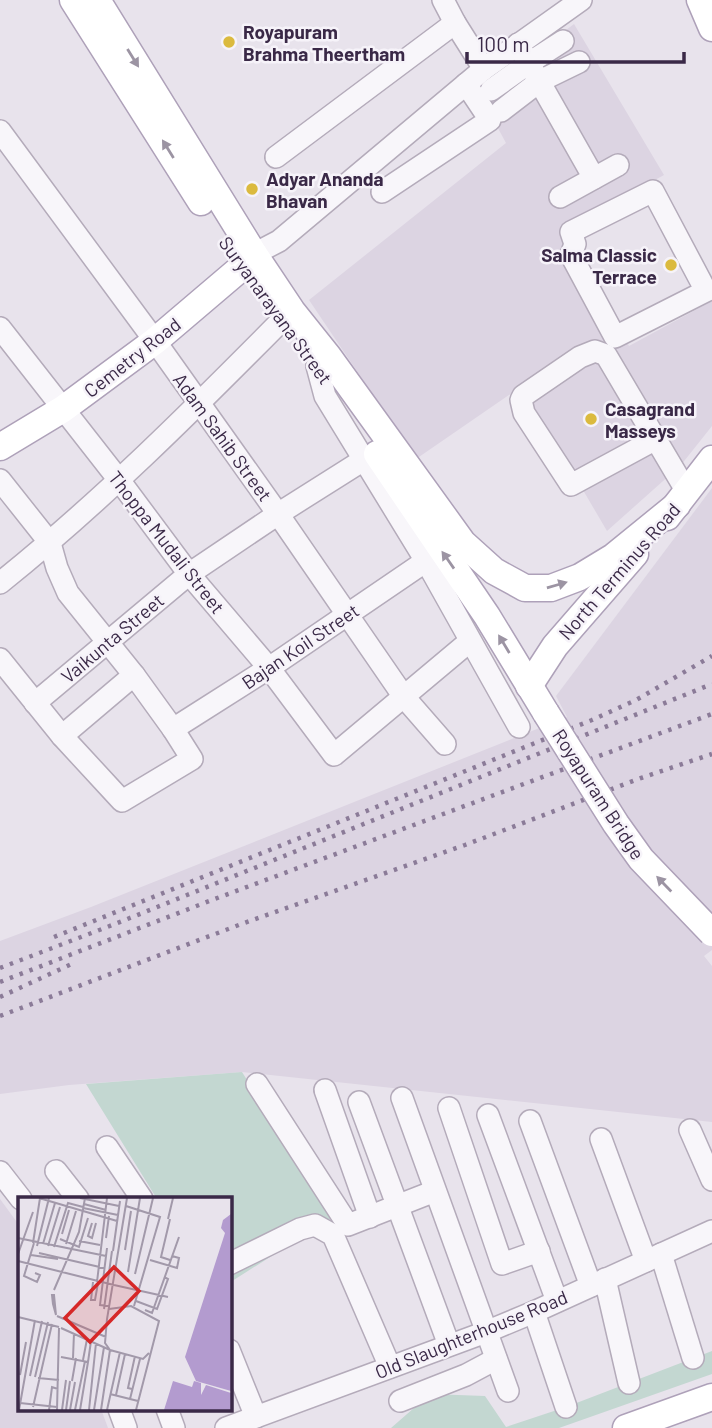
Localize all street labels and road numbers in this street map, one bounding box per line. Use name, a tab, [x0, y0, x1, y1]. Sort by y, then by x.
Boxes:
street label: Suryanarayana Street	[215, 232, 337, 388]
street label: Cemetry Road	[79, 312, 185, 402]
street label: Adam Sahib Street	[169, 368, 277, 506]
street label: Thoppa Mudali Street	[104, 466, 230, 618]
street label: North Terminus Road	[553, 498, 685, 644]
street label: Vaikunta Street	[56, 588, 168, 688]
street label: Bajan Koil Street	[237, 598, 363, 694]
street label: Royapuram Bridge	[548, 724, 650, 864]
street label: Old Slaughterhouse Road	[371, 1285, 571, 1383]

